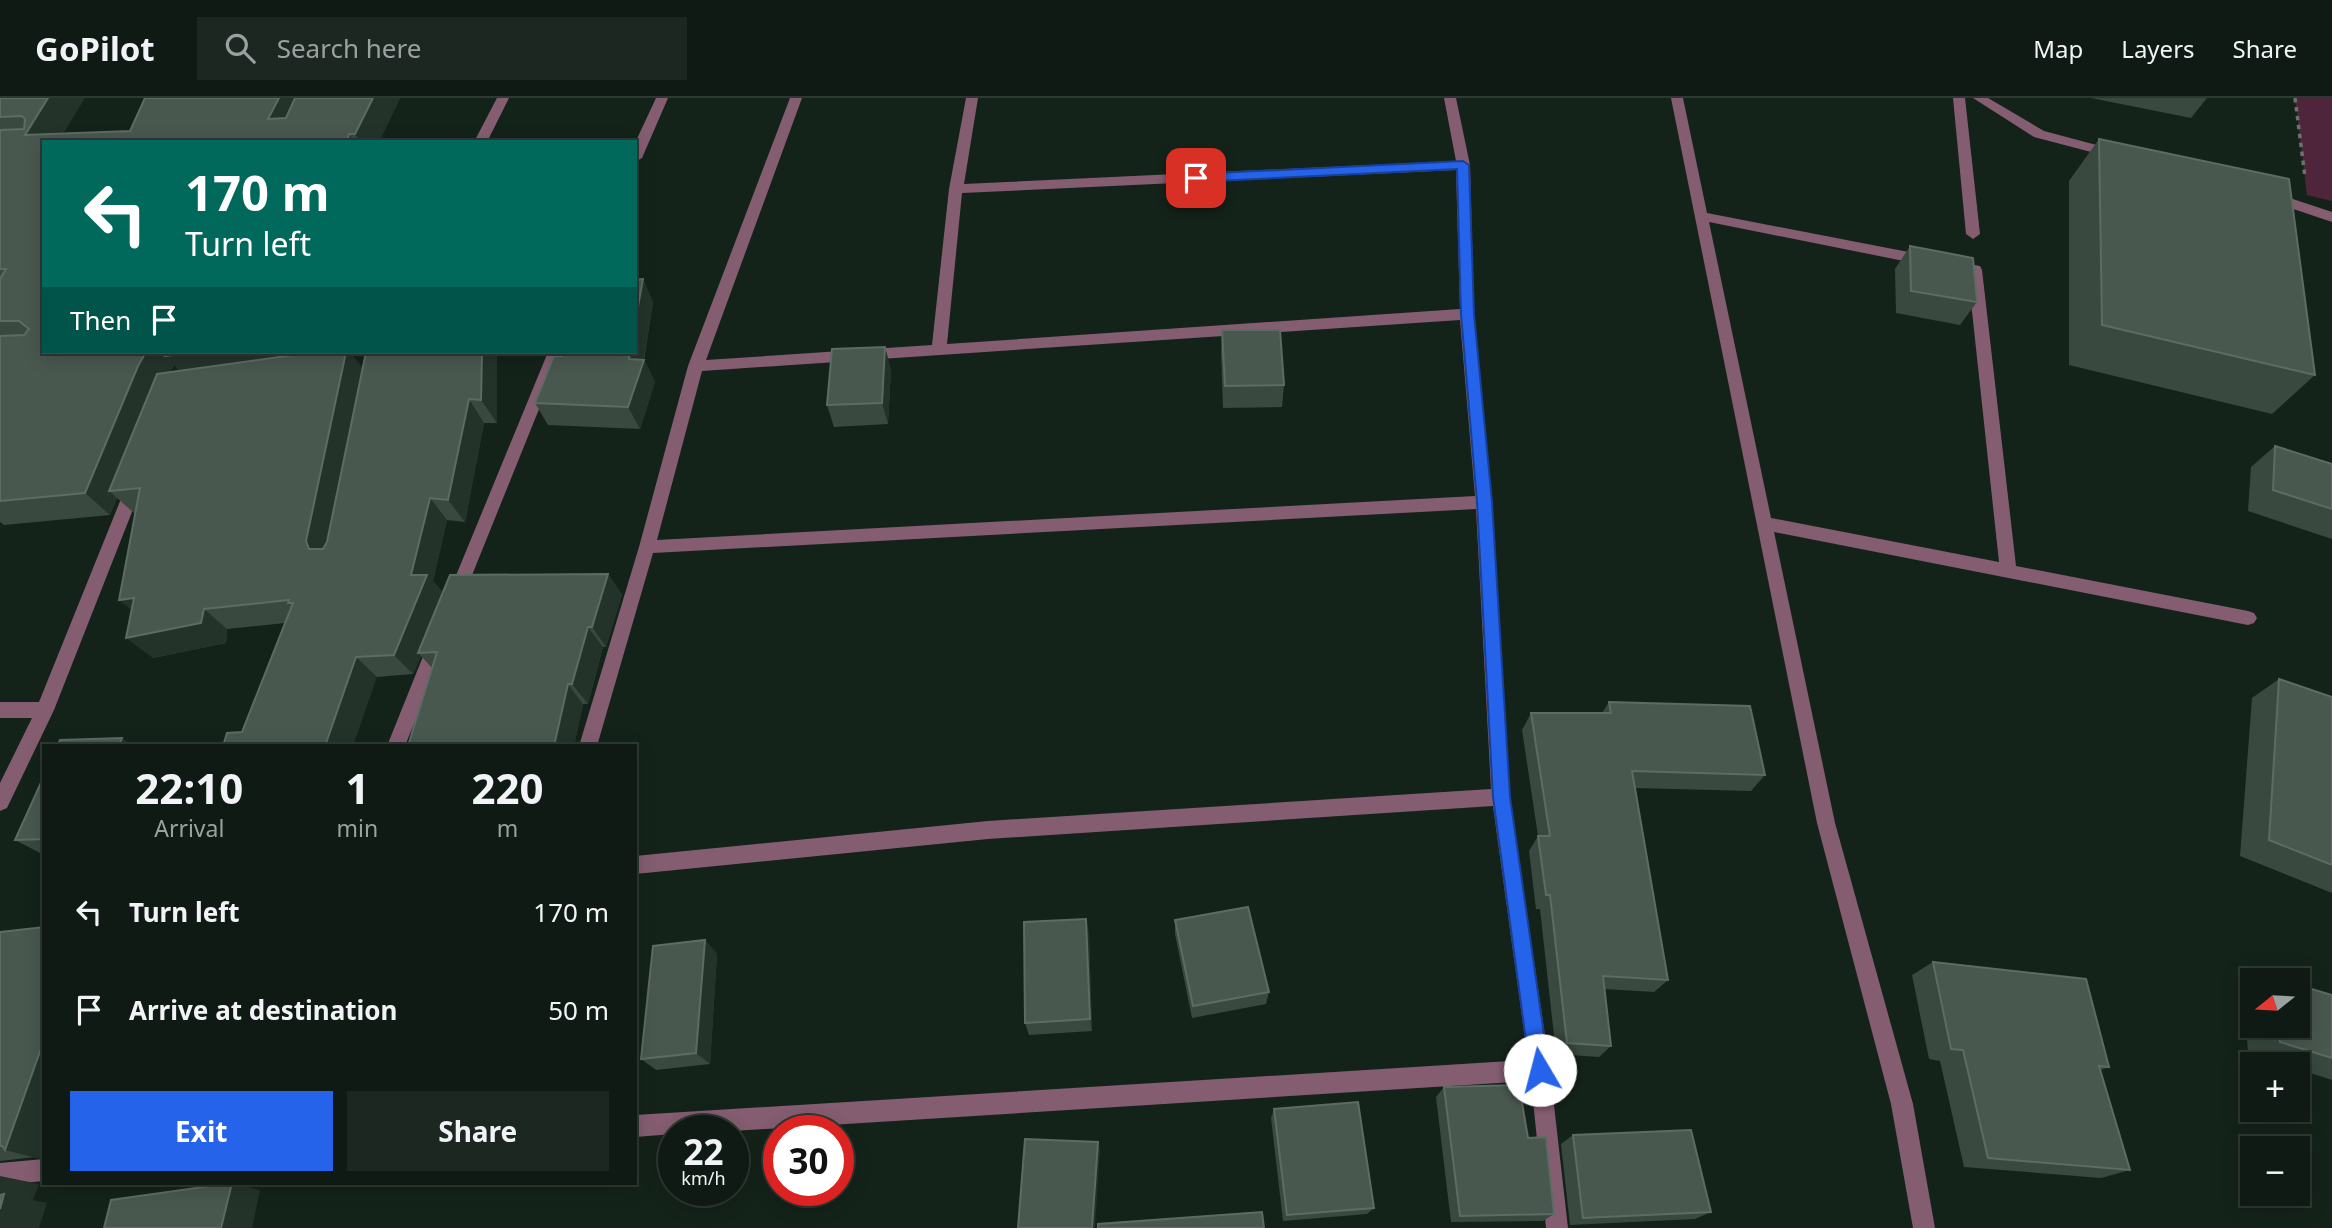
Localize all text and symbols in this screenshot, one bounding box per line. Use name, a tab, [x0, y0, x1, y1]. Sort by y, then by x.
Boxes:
search box	[197, 17, 687, 80]
text: GoPilot	[35, 26, 155, 71]
icon: search	[221, 29, 259, 67]
text: Search here	[277, 30, 421, 66]
text: Map	[2033, 32, 2083, 65]
text: Layers	[2121, 32, 2195, 65]
text: Share	[2233, 32, 2297, 65]
pin	[1166, 148, 1226, 208]
text: 170 m	[185, 159, 330, 225]
icon: arrive	[1177, 159, 1215, 197]
icon: left	[70, 168, 161, 259]
text: Turn left	[185, 222, 311, 265]
icon: arrive	[145, 301, 183, 339]
text: Then	[70, 302, 131, 338]
text: 22:10	[135, 759, 243, 816]
text: 1	[345, 759, 369, 816]
text: 220	[472, 759, 544, 816]
text: Arrival	[154, 812, 224, 844]
text: min	[337, 812, 378, 844]
text: m	[497, 812, 518, 844]
icon: left	[70, 893, 108, 931]
text: Turn left	[129, 894, 240, 930]
text: 170 m	[533, 894, 609, 930]
north arrow	[2240, 968, 2310, 1038]
map controls	[2240, 968, 2310, 1206]
icon: arrive	[70, 991, 108, 1029]
text: Arrive at destination	[129, 992, 398, 1028]
text: 50 m	[548, 992, 609, 1028]
position arrow	[1503, 1033, 1577, 1107]
button: +	[2240, 1052, 2310, 1122]
button: Exit	[70, 1091, 333, 1171]
button: Share	[347, 1091, 609, 1171]
speed limit sign: 30	[763, 1115, 854, 1206]
text: 22	[683, 1128, 724, 1175]
button: −	[2240, 1136, 2310, 1206]
text: km/h	[681, 1166, 726, 1190]

